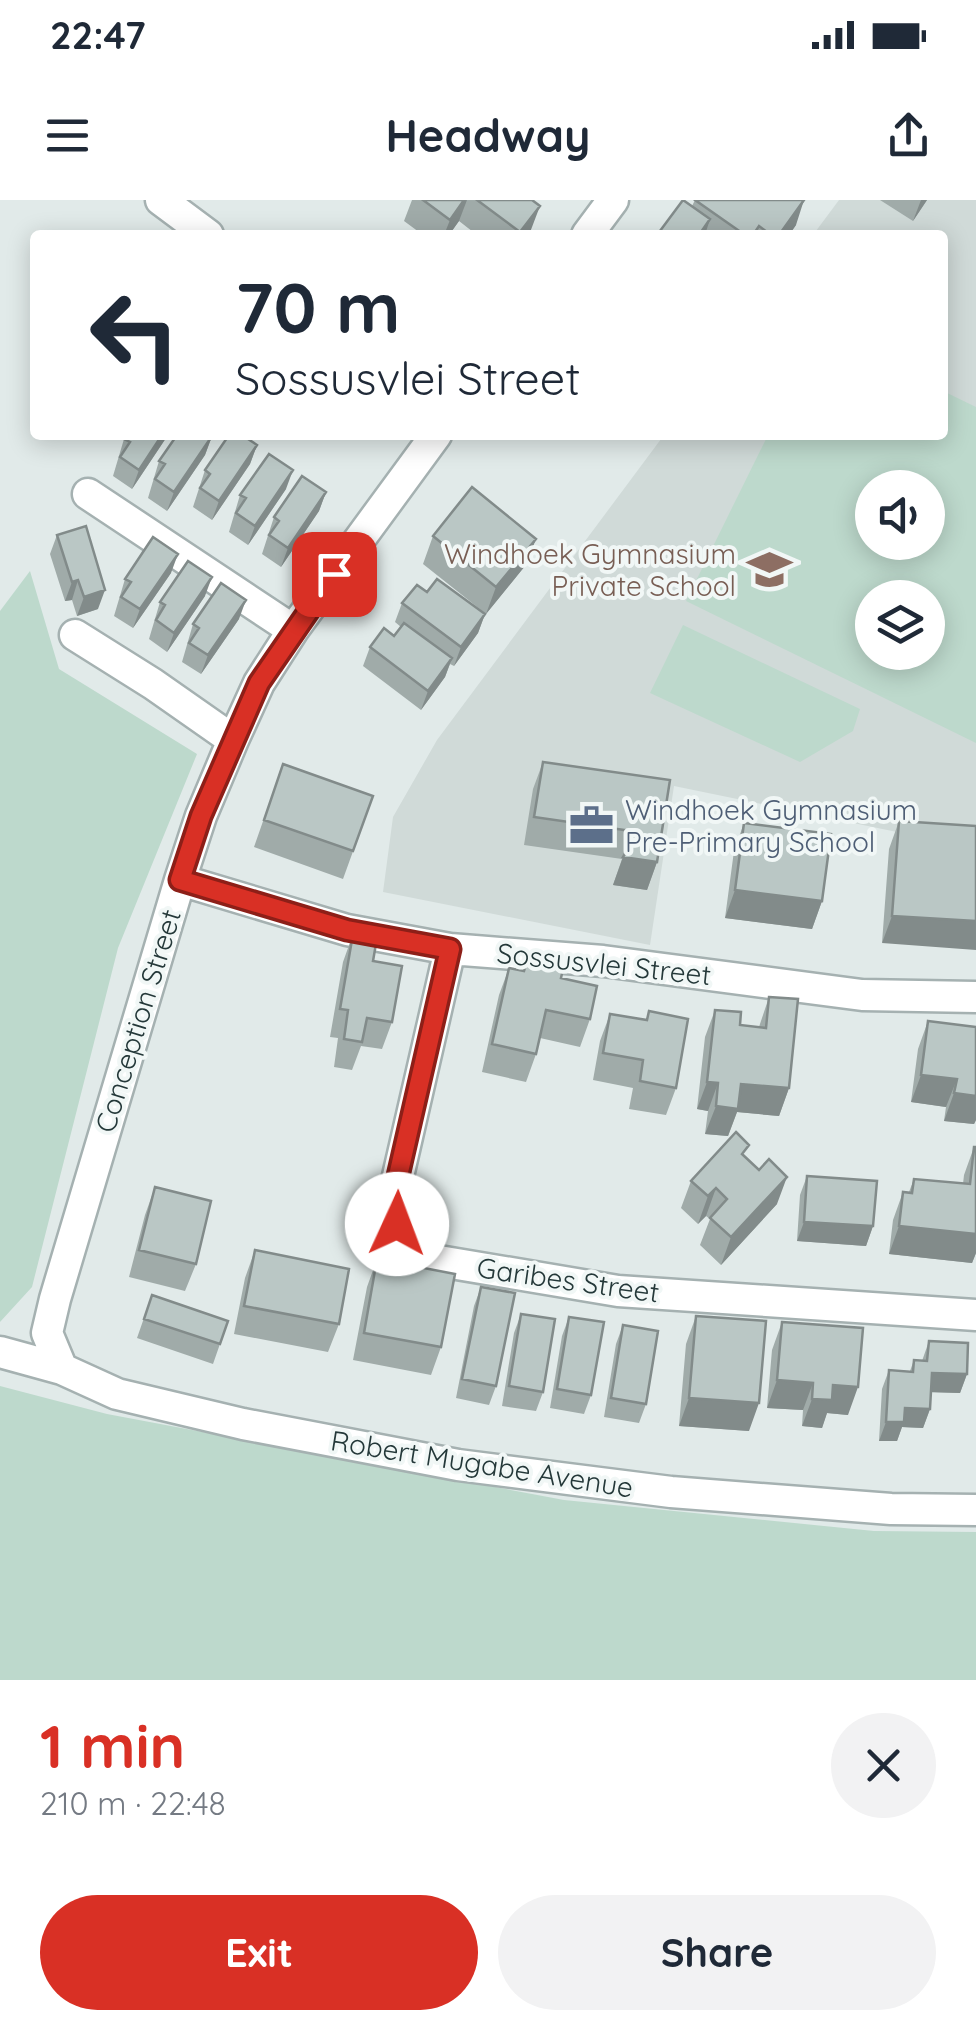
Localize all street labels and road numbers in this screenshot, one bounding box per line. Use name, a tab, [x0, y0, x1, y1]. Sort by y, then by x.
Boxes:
street label: Conception Street	[87, 905, 188, 1137]
street label: Sossusvlei Street	[495, 935, 713, 992]
street label: Garibes Street	[475, 1249, 661, 1310]
street label: Robert Mugabe Avenue	[328, 1422, 636, 1505]

